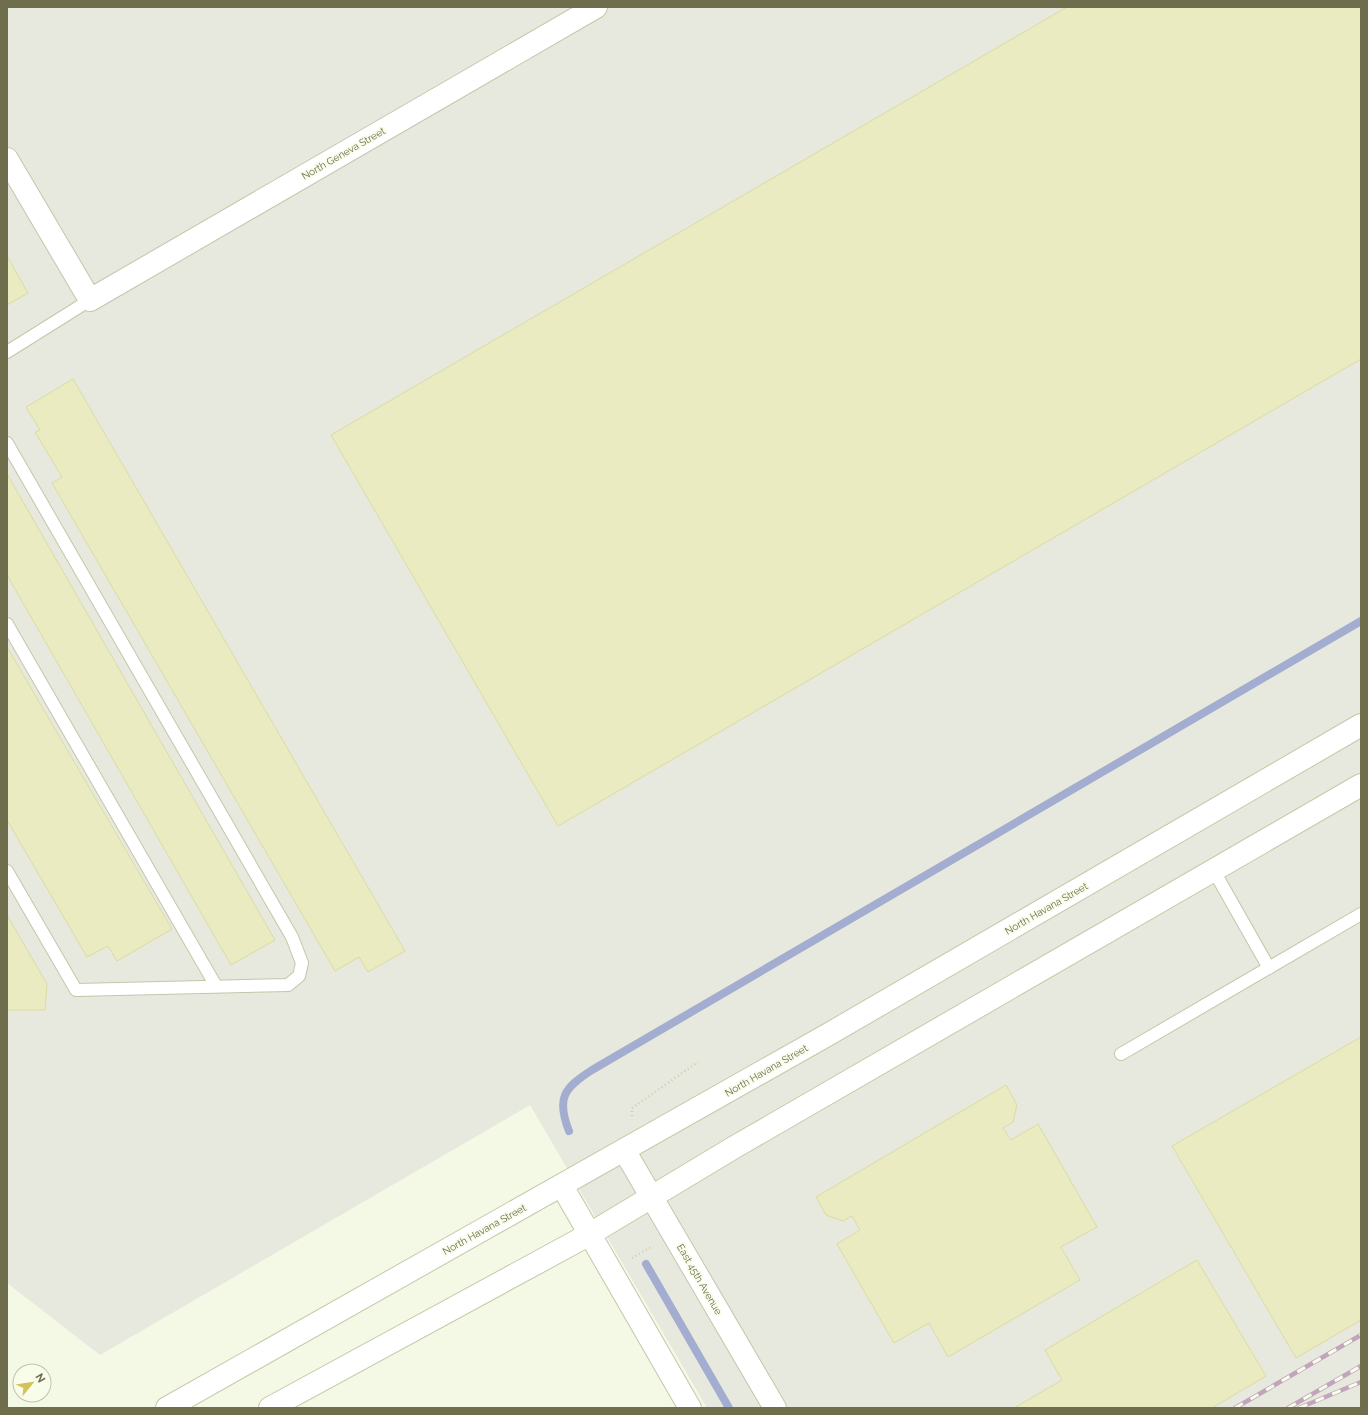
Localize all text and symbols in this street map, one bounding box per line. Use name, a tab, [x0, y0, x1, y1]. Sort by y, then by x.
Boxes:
street label: North Geneva Street	[300, 125, 387, 182]
street label: North Havana Street	[1003, 880, 1090, 937]
street label: North Havana Street	[723, 1042, 810, 1099]
street label: North Havana Street	[441, 1202, 528, 1257]
street label: East 45th Avenue	[675, 1242, 724, 1317]
north arrow	[12, 1363, 52, 1403]
text: N	[32, 1371, 48, 1385]

